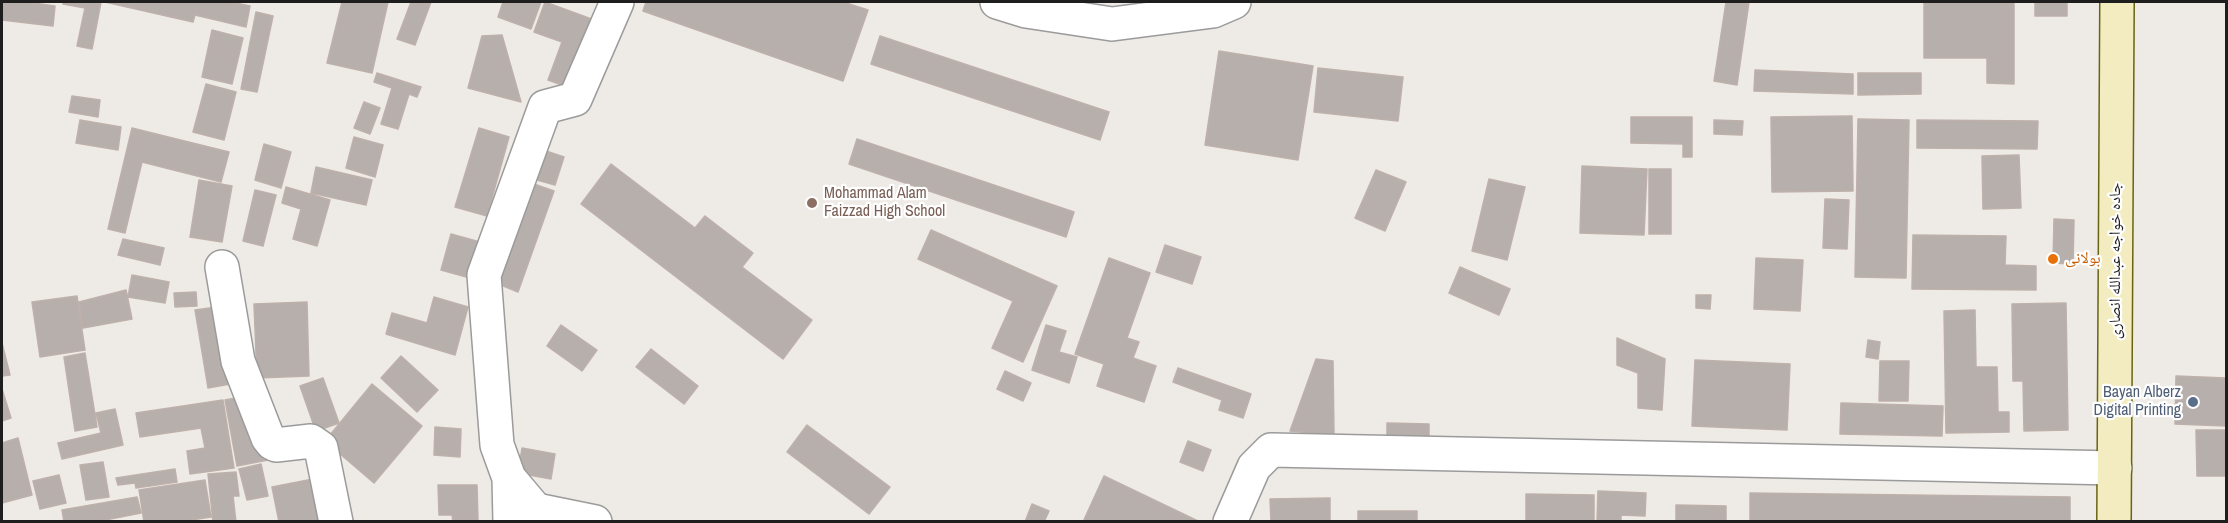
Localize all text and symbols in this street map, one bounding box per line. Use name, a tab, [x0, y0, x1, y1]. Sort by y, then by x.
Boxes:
street label: جاده خواجه عبدالله انصاری	[2106, 183, 2126, 339]
place label: Mohammad Alam Faizzad High School	[824, 184, 945, 222]
marker: Mohammad Alam Faizzad High School	[805, 196, 819, 210]
place label: بولانی	[2065, 249, 2101, 269]
marker: بولانی	[2046, 252, 2060, 266]
place label: Bayan Alberz Digital Printing	[2093, 383, 2181, 421]
marker: Bayan Alberz Digital Printing	[2186, 395, 2200, 409]

